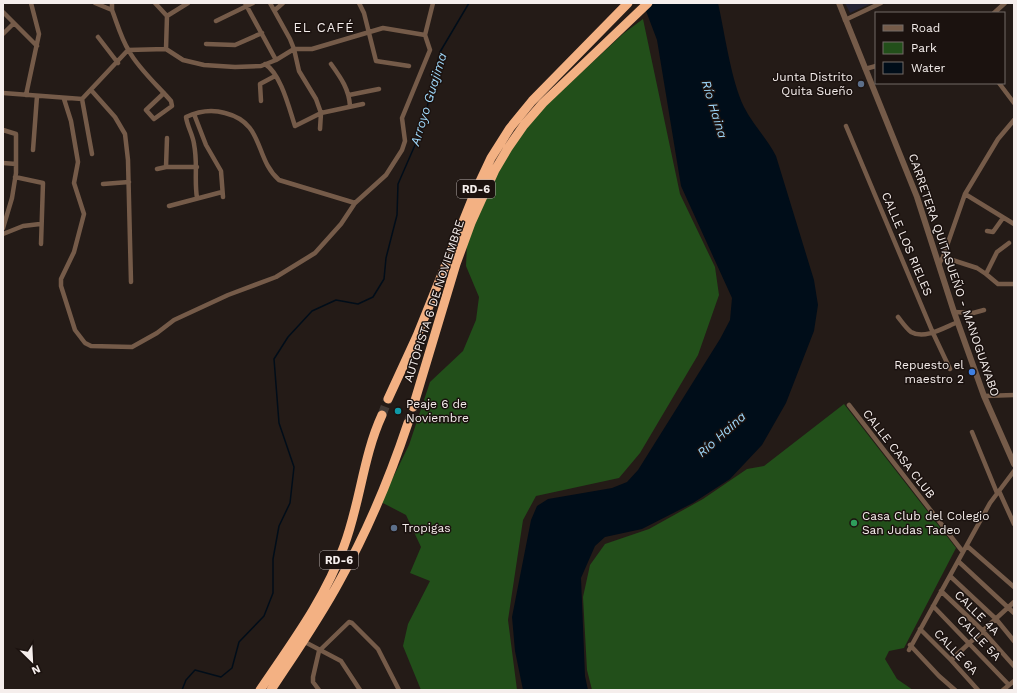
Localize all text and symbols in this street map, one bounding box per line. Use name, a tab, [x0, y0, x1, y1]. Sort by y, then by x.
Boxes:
legend	[875, 12, 1005, 84]
district label: EL CAFÉ	[294, 19, 354, 35]
text: Road	[911, 21, 940, 35]
text: Park	[911, 41, 937, 55]
water label: Arroyo Guajima	[407, 51, 450, 148]
text: Water	[911, 61, 946, 75]
place label: Junta Distrito Quita Sueño	[772, 70, 853, 98]
water label: Río Haina	[699, 78, 730, 140]
marker: Junta Distrito Quita Sueño	[856, 79, 866, 89]
street label: CARRETERA QUITASUEÑO - MANOGUAYABO	[906, 152, 1002, 398]
road number: RD-6	[457, 180, 495, 198]
street label: CALLE LOS RIELES	[879, 190, 935, 298]
street label: AUTOPISTA 6 DE NOVIEMBRE	[401, 218, 467, 384]
place label: Repuesto el maestro 2	[894, 358, 964, 386]
marker: Repuesto el maestro 2	[967, 367, 977, 377]
place label: Peaje 6 de Noviembre	[406, 397, 469, 425]
marker: Peaje 6 de Noviembre	[393, 406, 403, 416]
street label: CALLE CASA CLUB	[860, 407, 938, 501]
water label: Río Haina	[694, 409, 749, 460]
place label: Casa Club del Colegio San Judas Tadeo	[862, 509, 989, 537]
marker: Casa Club del Colegio San Judas Tadeo	[849, 518, 859, 528]
place label: Tropigas	[402, 521, 451, 535]
marker: Tropigas	[389, 523, 399, 533]
road number: RD-6	[320, 551, 358, 569]
street label: CALLE 4A	[952, 588, 1002, 638]
street label: CALLE 5A	[954, 613, 1004, 663]
street label: CALLE 6A	[931, 626, 981, 678]
north arrow	[12, 641, 52, 681]
text: N	[29, 662, 42, 677]

